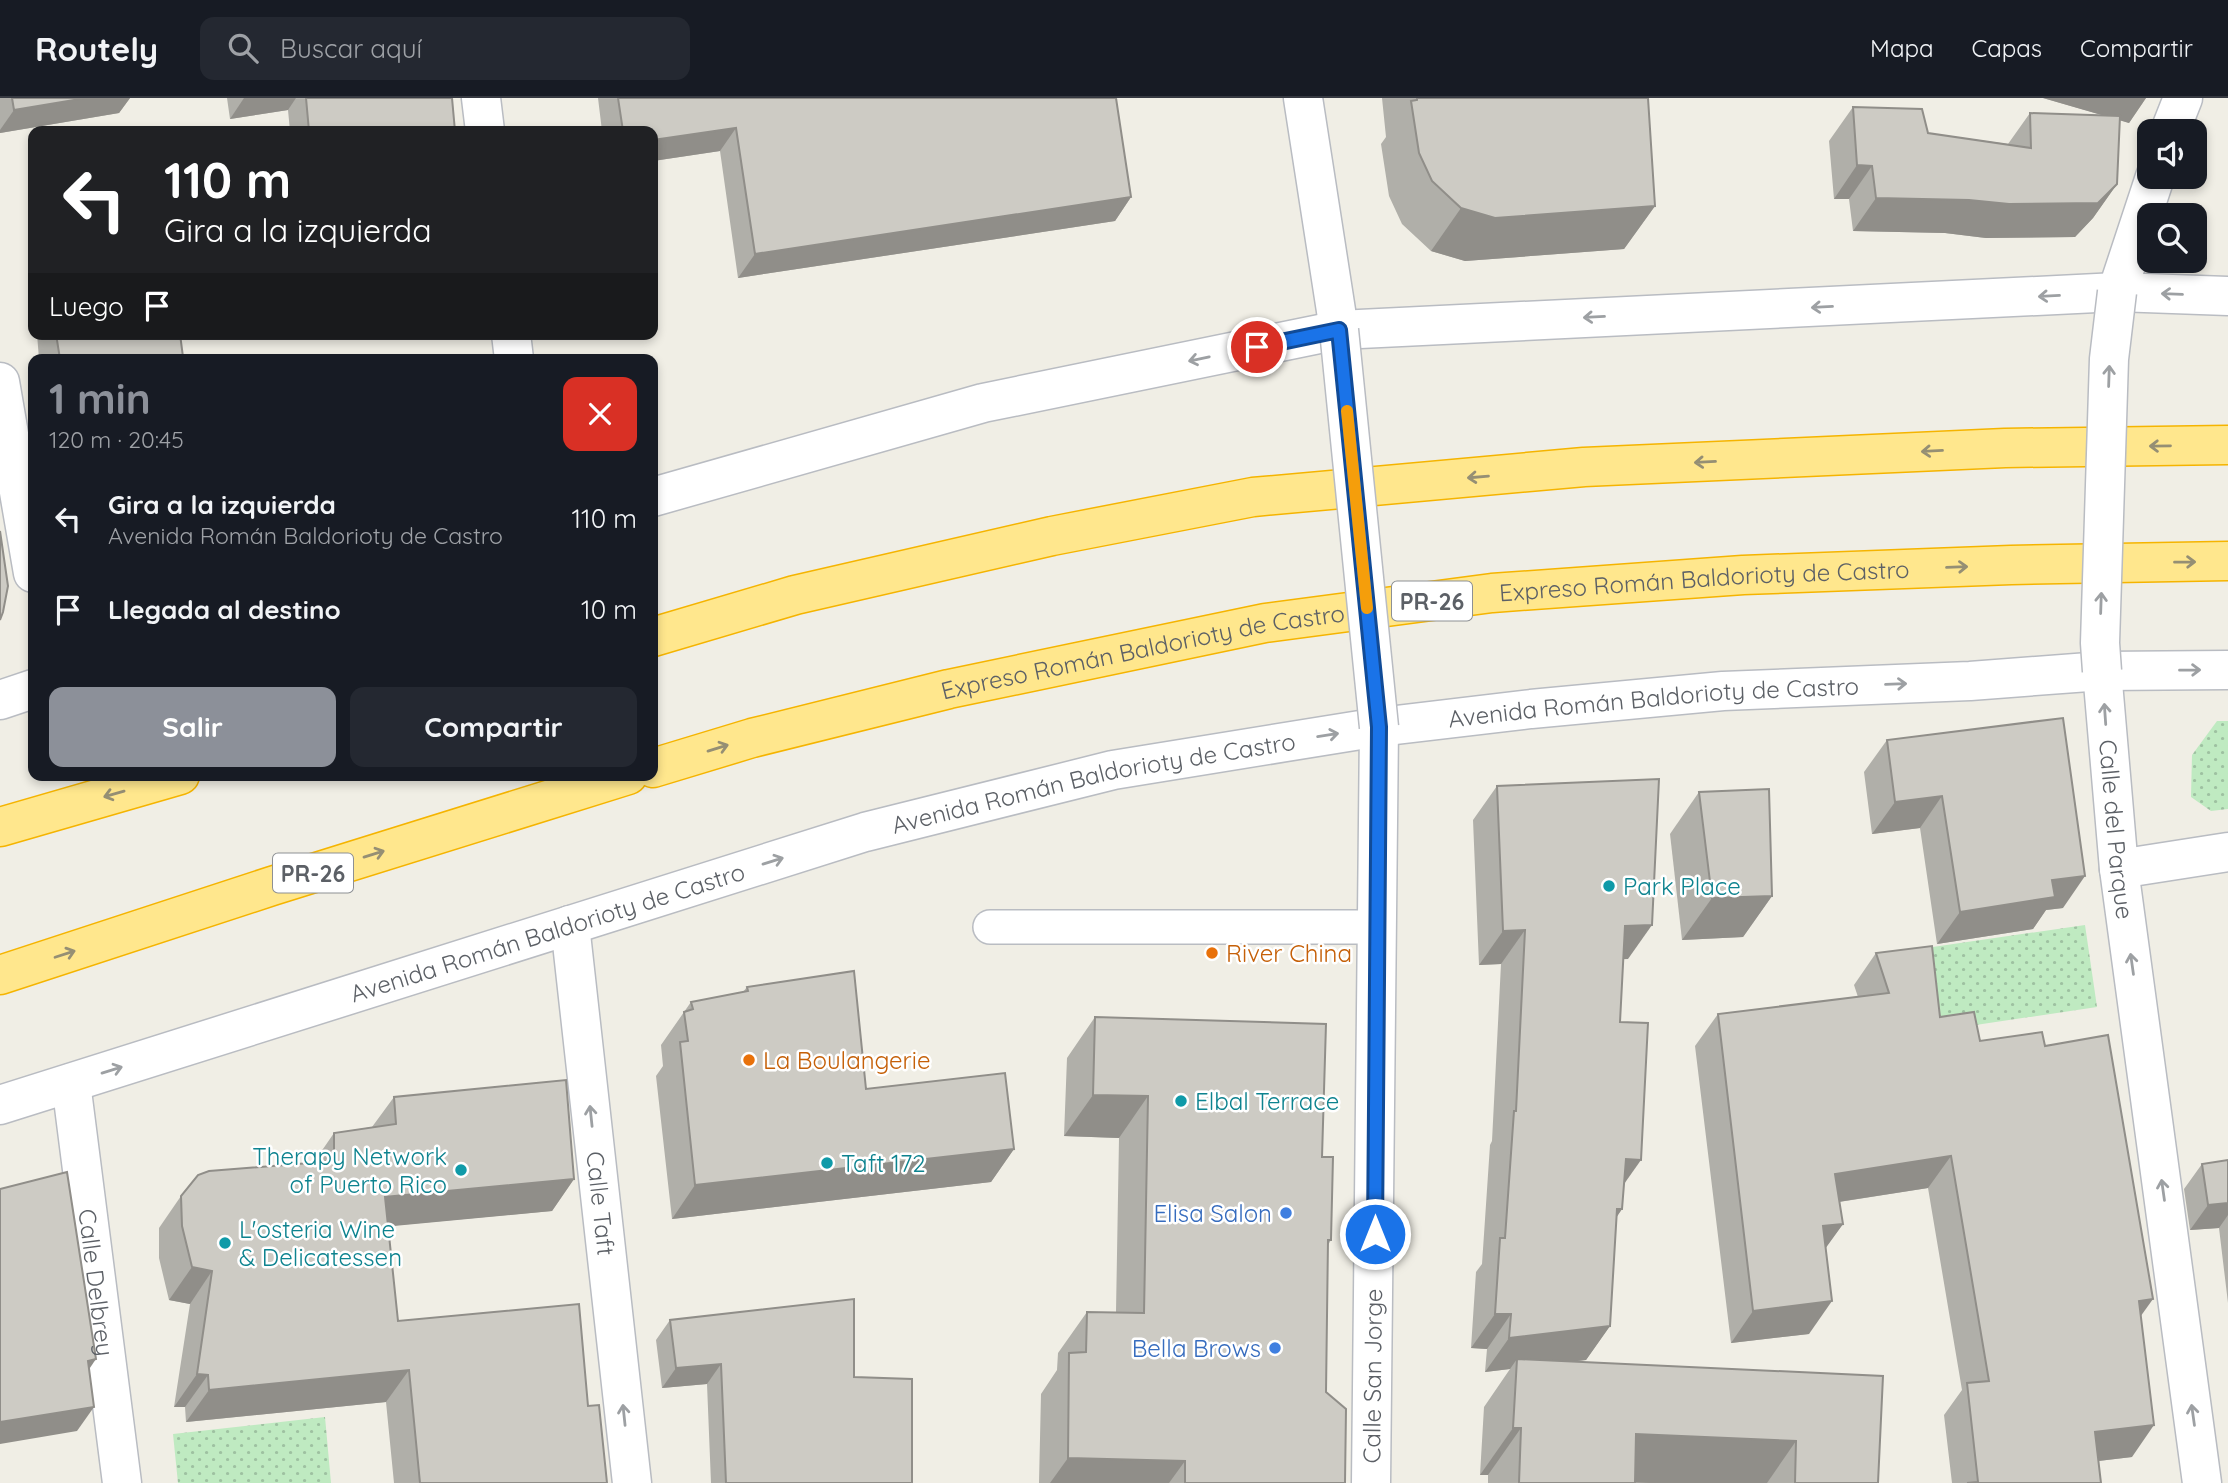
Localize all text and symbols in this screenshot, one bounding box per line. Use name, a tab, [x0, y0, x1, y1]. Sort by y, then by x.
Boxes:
search box	[200, 17, 690, 80]
text: Routely	[35, 28, 158, 69]
icon: search	[224, 29, 262, 67]
text: Buscar aquí	[280, 32, 422, 65]
text: Mapa	[1870, 33, 1934, 63]
text: Capas	[1972, 33, 2042, 63]
text: Compartir	[2080, 33, 2193, 63]
map controls	[2137, 119, 2207, 273]
button: sound	[2137, 119, 2207, 189]
text: 110 m	[164, 149, 291, 210]
icon: left	[49, 154, 140, 245]
button: search	[2137, 203, 2207, 273]
text: Gira a la izquierda	[164, 210, 432, 250]
icon: arrive	[138, 287, 176, 325]
one-way arrow	[2161, 288, 2184, 301]
one-way arrow	[2038, 289, 2061, 302]
text: Luego	[49, 290, 124, 323]
one-way arrow	[1810, 300, 1833, 313]
one-way arrow	[1583, 311, 1606, 324]
pin	[1227, 317, 1287, 377]
icon: arrive	[1238, 328, 1276, 366]
one-way arrow	[1188, 352, 1211, 366]
one-way arrow	[2102, 364, 2115, 387]
text: 1 min	[49, 372, 151, 425]
button: close	[563, 377, 637, 451]
text: 120 m · 20:45	[49, 425, 184, 454]
one-way arrow	[2149, 439, 2172, 452]
one-way arrow	[1921, 445, 1944, 458]
one-way arrow	[1694, 455, 1717, 468]
one-way arrow	[1467, 470, 1490, 483]
text: Gira a la izquierda	[108, 488, 336, 521]
icon: left	[49, 500, 87, 538]
text: 110 m	[571, 502, 637, 535]
text: Avenida Román Baldorioty de Castro	[108, 521, 503, 550]
street label: Expreso Román Baldorioty de Castro	[1498, 554, 1910, 607]
one-way arrow	[2173, 555, 2196, 568]
one-way arrow	[1946, 561, 1969, 574]
road number: PR-26	[1392, 582, 1472, 621]
icon: arrive	[49, 591, 87, 629]
one-way arrow	[2095, 592, 2108, 615]
text: Llegada al destino	[108, 593, 341, 626]
text: 10 m	[581, 593, 637, 626]
street label: Expreso Román Baldorioty de Castro	[938, 598, 1347, 705]
one-way arrow	[2178, 663, 2201, 677]
street label: Avenida Román Baldorioty de Castro	[1446, 671, 1860, 734]
one-way arrow	[1884, 678, 1907, 691]
button: Salir	[49, 687, 336, 767]
button: Compartir	[350, 687, 637, 767]
one-way arrow	[2098, 703, 2111, 726]
street label: Avenida Román Baldorioty de Castro	[888, 726, 1297, 840]
one-way arrow	[1316, 728, 1339, 741]
street label: Calle del Parque	[2093, 738, 2141, 921]
one-way arrow	[707, 741, 729, 754]
one-way arrow	[104, 789, 126, 802]
one-way arrow	[363, 846, 385, 859]
road number: PR-26	[273, 853, 353, 892]
one-way arrow	[761, 854, 783, 867]
street label: Avenida Román Baldorioty de Castro	[346, 856, 748, 1009]
place label: Park Place	[1623, 871, 1741, 901]
marker: Park Place	[1601, 878, 1617, 894]
place label: River China	[1226, 938, 1352, 968]
marker: River China	[1204, 945, 1220, 961]
one-way arrow	[53, 947, 75, 959]
one-way arrow	[2126, 954, 2139, 976]
place label: La Boulangerie	[763, 1045, 931, 1075]
marker: La Boulangerie	[741, 1052, 757, 1068]
one-way arrow	[101, 1063, 123, 1076]
place label: Elbal Terrace	[1195, 1086, 1339, 1116]
marker: Elbal Terrace	[1173, 1093, 1189, 1109]
one-way arrow	[584, 1105, 597, 1128]
place label: Therapy Network of Puerto Rico	[252, 1141, 447, 1199]
place label: Taft 172	[841, 1148, 926, 1178]
street label: Calle Taft	[580, 1150, 622, 1257]
marker: Taft 172	[819, 1155, 835, 1171]
marker: Therapy Network of Puerto Rico	[453, 1162, 469, 1178]
one-way arrow	[2156, 1179, 2169, 1202]
position arrow	[1338, 1197, 1412, 1271]
place label: Elisa Salon	[1153, 1198, 1272, 1228]
marker: Elisa Salon	[1278, 1205, 1294, 1221]
street label: Calle Delbrey	[72, 1207, 121, 1358]
place label: L'osteria Wine & Delicatessen	[239, 1214, 402, 1272]
marker: L'osteria Wine & Delicatessen	[217, 1235, 233, 1251]
street label: Calle San Jorge	[1356, 1288, 1388, 1464]
place label: Bella Brows	[1132, 1333, 1261, 1363]
marker: Bella Brows	[1267, 1340, 1283, 1356]
one-way arrow	[618, 1404, 631, 1427]
one-way arrow	[2186, 1404, 2199, 1427]

